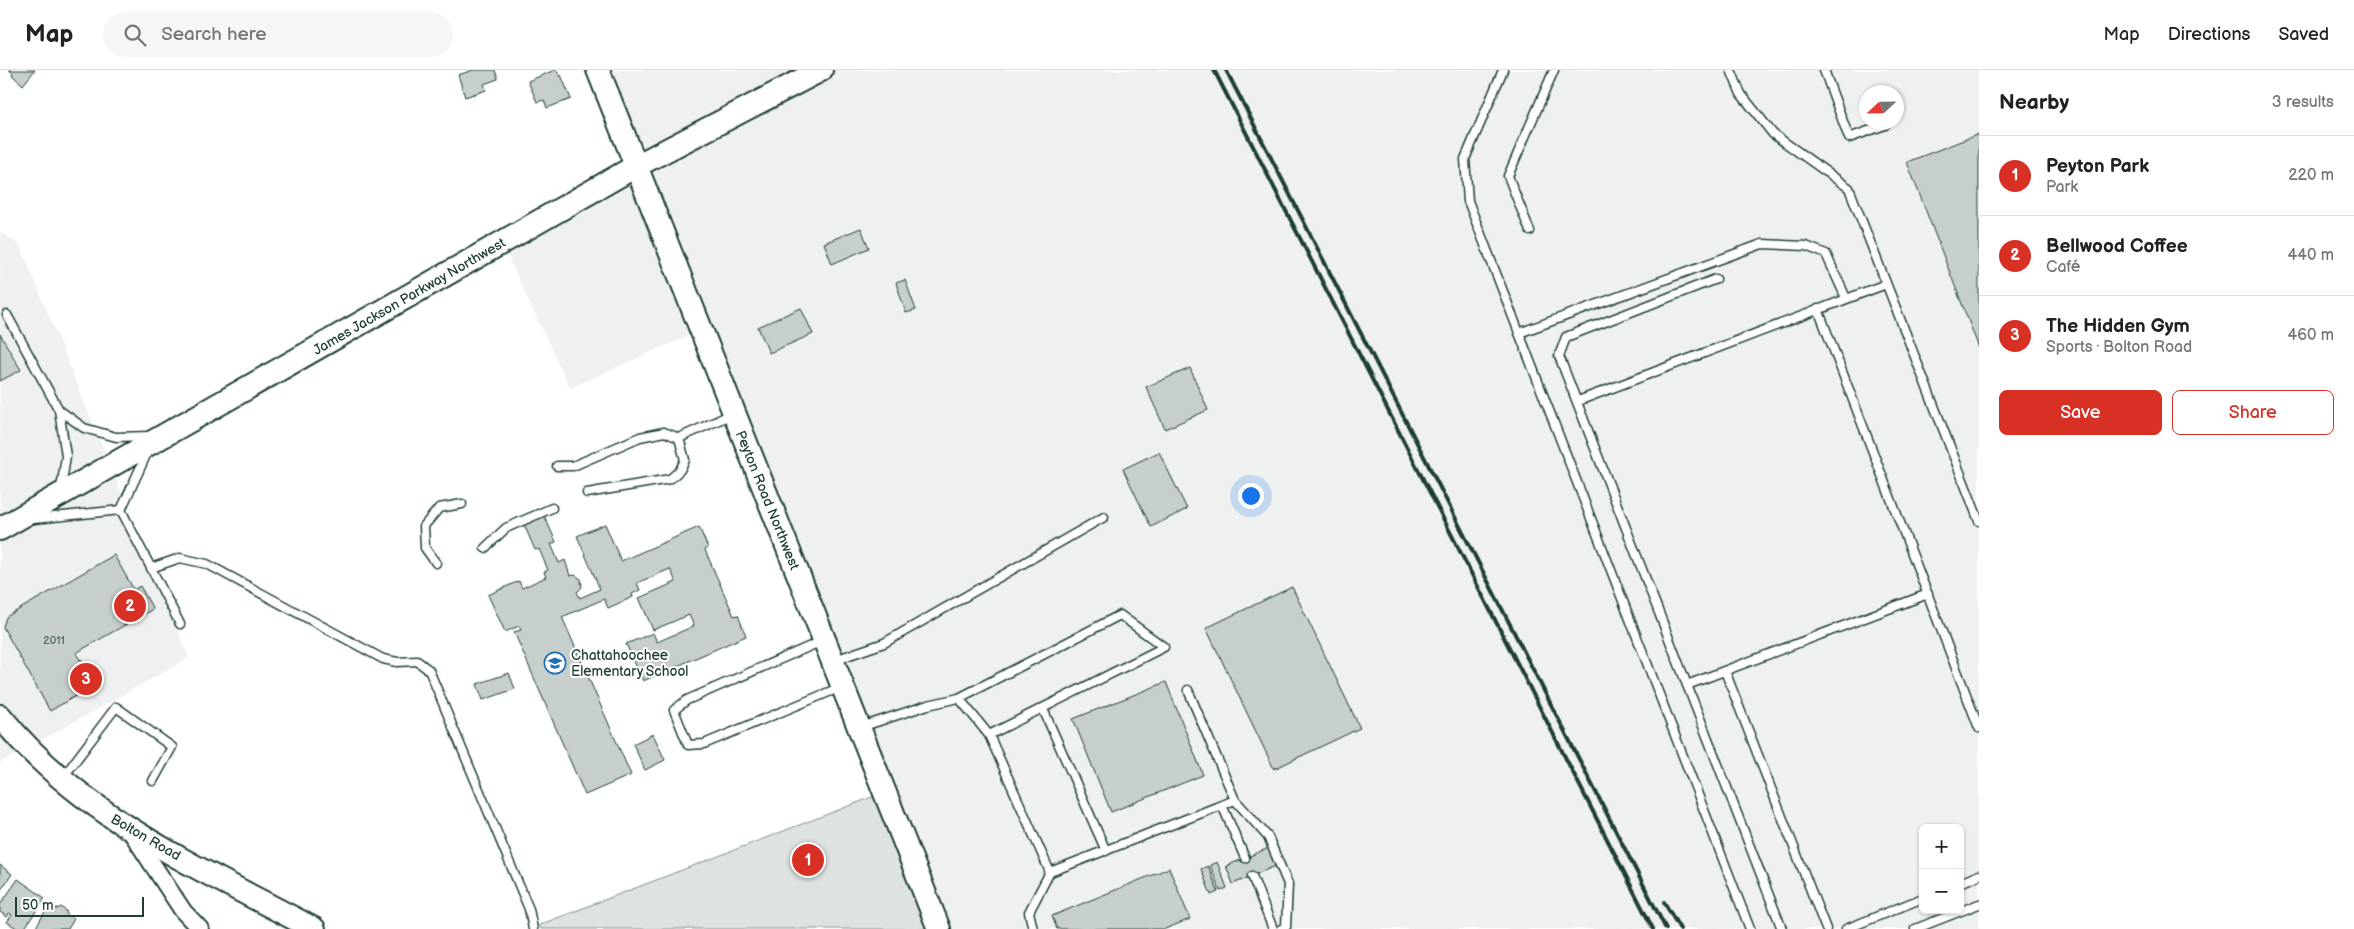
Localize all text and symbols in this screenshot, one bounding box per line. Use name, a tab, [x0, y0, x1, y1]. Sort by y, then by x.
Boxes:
search box	[103, 12, 453, 57]
text: Map	[25, 20, 73, 49]
icon: search	[121, 21, 149, 49]
text: Search here	[161, 23, 267, 46]
text: Map	[2104, 24, 2140, 45]
text: Directions	[2168, 24, 2250, 45]
text: Saved	[2278, 24, 2329, 45]
north arrow	[1859, 85, 1904, 130]
text: Nearby	[1999, 90, 2069, 115]
text: 3 results	[2272, 93, 2334, 112]
text: Peyton Park	[2046, 155, 2149, 178]
text: 1	[2012, 166, 2018, 185]
text: 220 m	[2288, 166, 2334, 185]
text: Park	[2046, 178, 2078, 197]
street label: James Jackson Parkway Northwest	[310, 234, 509, 359]
text: Bellwood Coffee	[2046, 235, 2188, 258]
text: 2	[2010, 246, 2020, 265]
text: 440 m	[2288, 246, 2334, 265]
text: Café	[2046, 258, 2080, 277]
text: The Hidden Gym	[2046, 315, 2190, 338]
text: 3	[2010, 326, 2020, 345]
text: 460 m	[2288, 326, 2334, 345]
text: Sports · Bolton Road	[2046, 338, 2192, 357]
button: Save	[1999, 390, 2162, 435]
button: Share	[2172, 390, 2334, 435]
street label: Peyton Road Northwest	[732, 428, 803, 573]
your location	[1238, 483, 1264, 509]
pin: 2	[114, 587, 146, 625]
house number: 2011	[43, 634, 65, 647]
place label: Chattahoochee Elementary School	[571, 647, 689, 680]
school or university icon: Chattahoochee Elementary School	[543, 651, 567, 675]
pin: 3	[70, 660, 102, 698]
street label: Bolton Road	[108, 811, 184, 864]
map controls	[1919, 824, 1964, 914]
button: +	[1919, 824, 1964, 869]
pin: 1	[792, 841, 824, 879]
button: −	[1919, 869, 1964, 914]
scale bar	[15, 894, 144, 917]
text: 50 m	[22, 897, 54, 914]

